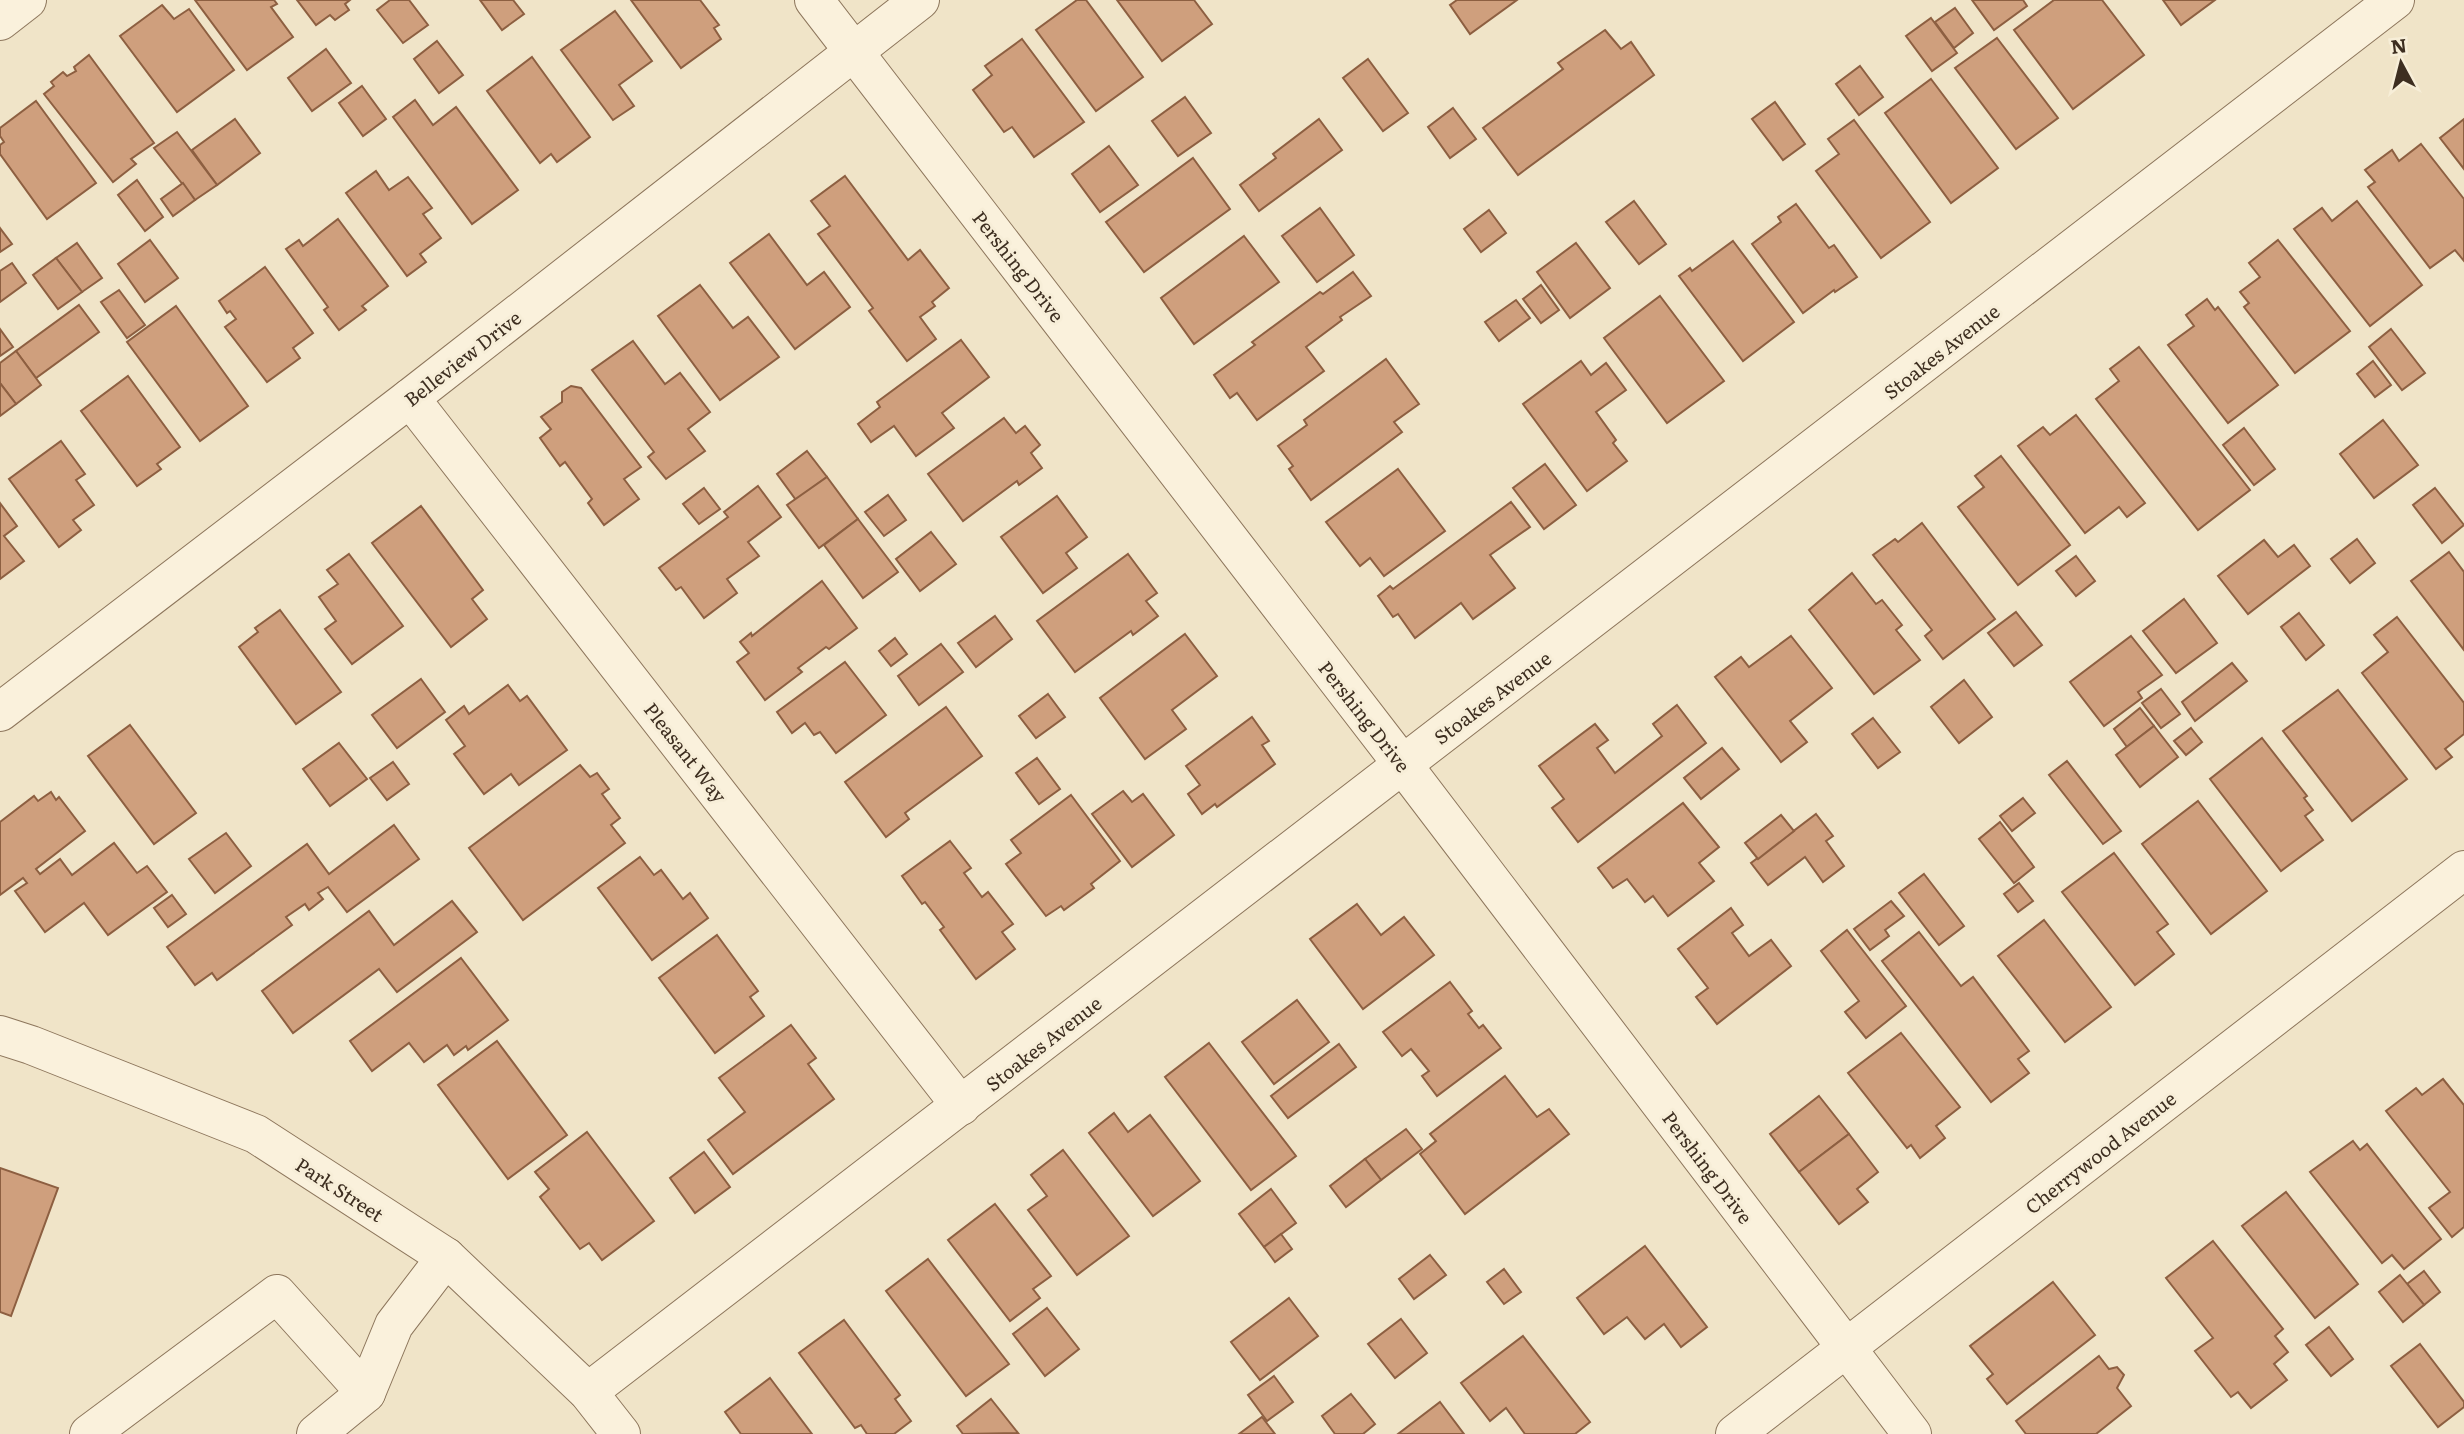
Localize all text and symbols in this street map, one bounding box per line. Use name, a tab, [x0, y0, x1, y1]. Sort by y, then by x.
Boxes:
north arrow	[2366, 28, 2436, 98]
text: N	[2389, 30, 2408, 60]
street label: Pershing Drive	[967, 204, 1072, 328]
street label: Stoakes Avenue	[1877, 297, 2005, 405]
street label: Belleview Drive	[398, 303, 526, 413]
street label: Stoakes Avenue	[1428, 644, 1557, 750]
street label: Pershing Drive	[1313, 654, 1418, 778]
street label: Pleasant Way	[638, 696, 734, 808]
street label: Stoakes Avenue	[979, 989, 1107, 1097]
street label: Cherrywood Avenue	[2019, 1084, 2181, 1220]
street label: Pershing Drive	[1656, 1105, 1760, 1229]
street label: Park Street	[291, 1150, 390, 1228]

